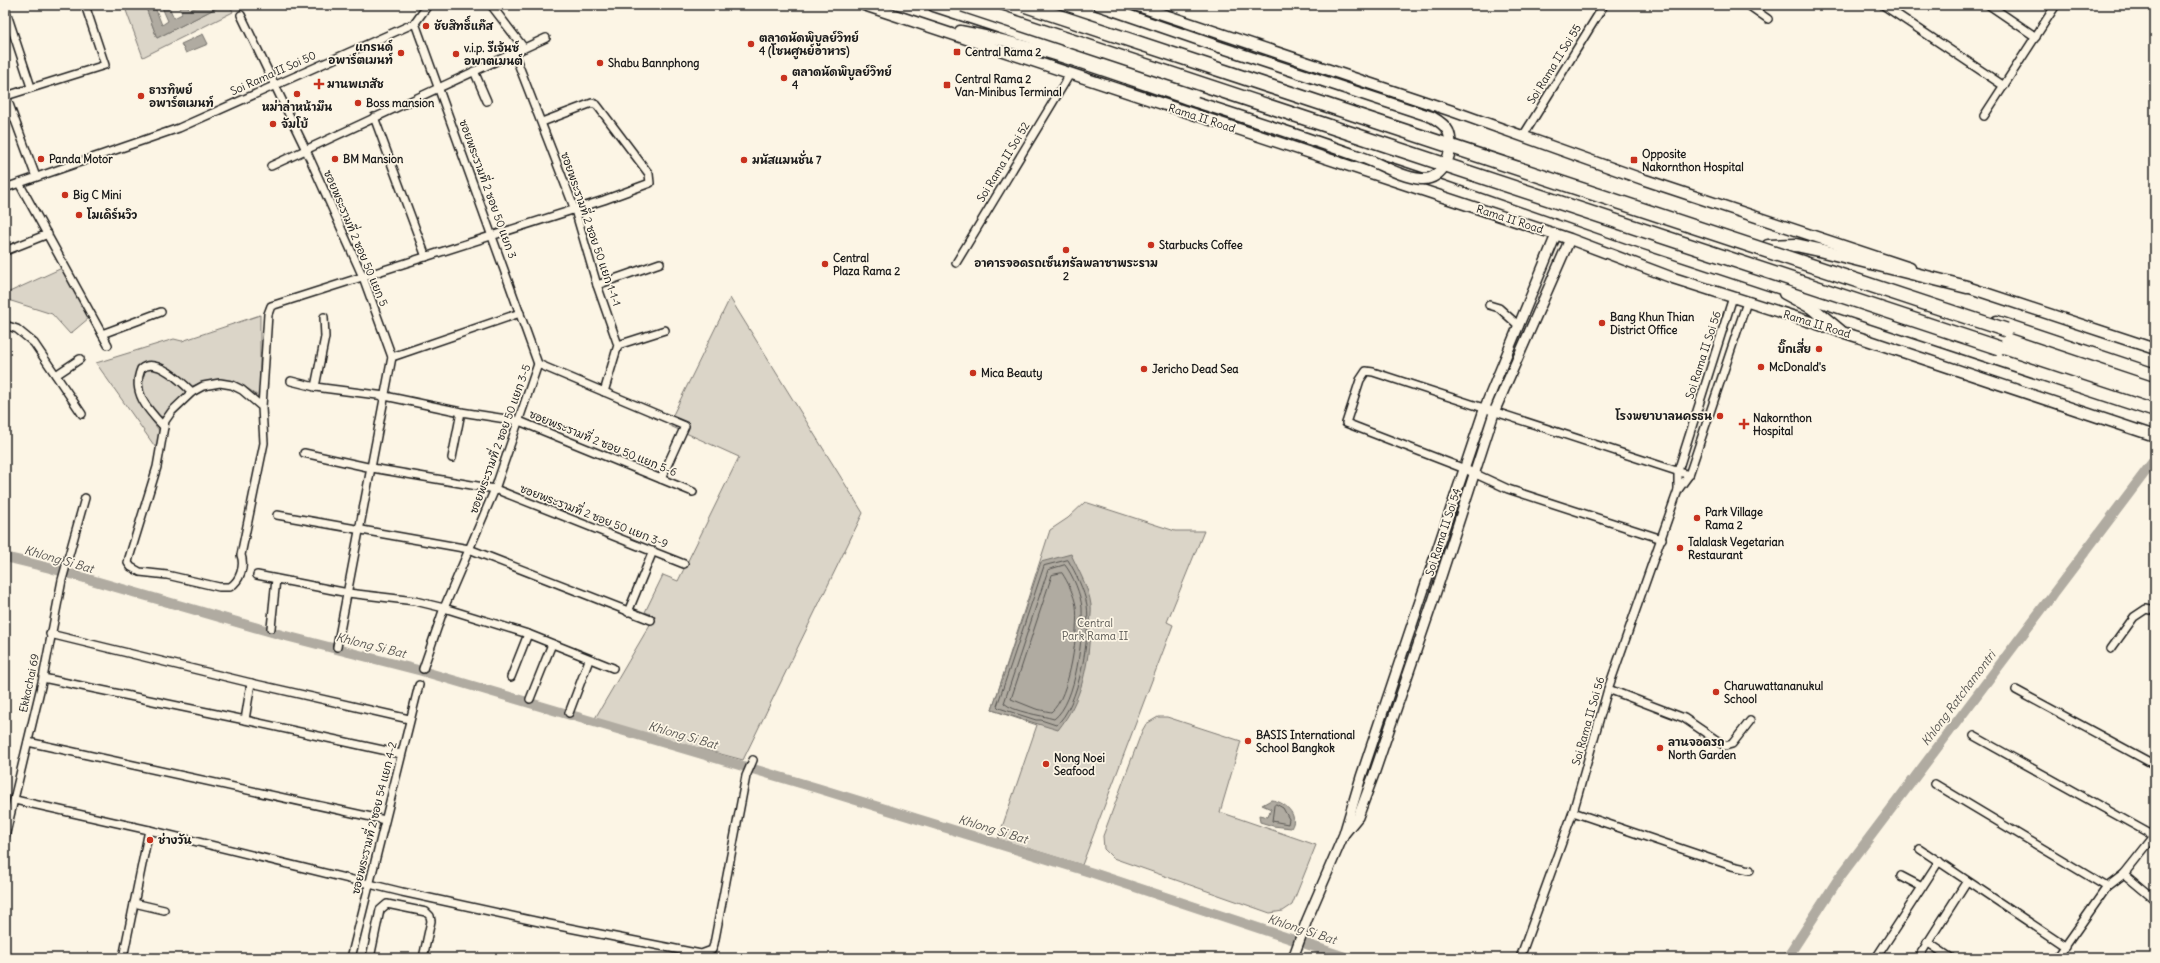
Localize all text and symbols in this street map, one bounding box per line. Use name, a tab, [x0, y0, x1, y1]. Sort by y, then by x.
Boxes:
place label: ชัยสิทธิ์แก๊ส	[434, 15, 494, 33]
marker: ชัยสิทธิ์แก๊ส	[421, 21, 431, 31]
street label: Soi Rama II Soi 55	[1524, 22, 1584, 106]
place label: ตลาดนัดพิบูลย์วิทย์ 4 (โซนศูนย์อาหาร)	[759, 30, 859, 60]
place label: แกรนด์ อพาร์ตเมนท์	[328, 39, 393, 67]
marker: ตลาดนัดพิบูลย์วิทย์ 4 (โซนศูนย์อาหาร)	[746, 39, 756, 49]
place label: v.i.p. รีเจ้นซ์ อพาตเมนต์	[464, 40, 523, 68]
place label: Central Rama 2	[965, 45, 1041, 59]
marker: Central Rama 2	[952, 47, 962, 57]
street label: Soi Rama II Soi 50	[228, 48, 318, 98]
marker: แกรนด์ อพาร์ตเมนท์	[396, 48, 406, 58]
marker: v.i.p. รีเจ้นซ์ อพาตเมนต์	[451, 49, 461, 59]
place label: Shabu Bannphong	[608, 56, 699, 71]
marker: Shabu Bannphong	[595, 58, 605, 68]
place label: ตลาดนัดพิบูลย์วิทย์ 4	[792, 64, 892, 92]
place label: Central Rama 2 Van-Minibus Terminal	[955, 72, 1062, 99]
marker: ตลาดนัดพิบูลย์วิทย์ 4	[779, 73, 789, 83]
place label: มานพเภสัช	[327, 77, 384, 91]
marker: มานพเภสัช	[314, 79, 324, 89]
marker: Central Rama 2 Van-Minibus Terminal	[942, 80, 952, 90]
place label: ธารทิพย์ อพาร์ตเมนท์	[149, 82, 214, 110]
marker: หม่าล่าหน้ามึน	[292, 89, 302, 99]
marker: ธารทิพย์ อพาร์ตเมนท์	[136, 91, 146, 101]
place label: Boss mansion	[366, 96, 435, 110]
marker: Boss mansion	[353, 98, 363, 108]
place label: หม่าล่าหน้ามึน	[262, 99, 332, 114]
street label: Rama II Road	[1167, 101, 1238, 136]
place label: จัมโบ้	[281, 116, 309, 131]
street label: ซอยพระรามที่ 2 ซอย 50 แยก 3	[456, 116, 523, 260]
marker: จัมโบ้	[268, 119, 278, 129]
street label: Soi Rama II Soi 52	[974, 119, 1032, 205]
place label: Opposite Nakornthon Hospital	[1642, 147, 1744, 175]
street label: ซอยพระรามที่ 2 ซอย 50 แยก 1-1-1	[558, 149, 628, 308]
place label: มนัสแมนชั่น 7	[752, 150, 822, 167]
place label: Panda Motor	[49, 152, 113, 166]
place label: BM Mansion	[343, 152, 404, 166]
marker: Panda Motor	[36, 154, 46, 164]
marker: BM Mansion	[330, 154, 340, 164]
marker: มนัสแมนชั่น 7	[739, 155, 749, 165]
marker: Opposite Nakornthon Hospital	[1629, 155, 1639, 165]
street label: ซอยพระรามที่ 2 ซอย 50 แยก 5	[321, 166, 395, 308]
place label: Big C Mini	[73, 188, 121, 203]
marker: Big C Mini	[60, 190, 70, 200]
street label: Rama II Road	[1475, 202, 1546, 237]
place label: โมเดิร์นวิว	[86, 207, 137, 222]
marker: โมเดิร์นวิว	[74, 210, 84, 220]
place label: Starbucks Coffee	[1159, 238, 1243, 252]
marker: Starbucks Coffee	[1146, 240, 1156, 250]
marker: อาคารจอดรถเซ็นทรัลพลาซาพระราม 2	[1061, 245, 1071, 255]
place label: Central Plaza Rama 2	[833, 251, 900, 278]
place label: อาคารจอดรถเซ็นทรัลพลาซาพระราม 2	[974, 254, 1158, 283]
marker: Central Plaza Rama 2	[820, 259, 830, 269]
street label: Rama II Road	[1782, 307, 1853, 341]
street label: Soi Rama II Soi 56	[1682, 309, 1724, 401]
place label: Bang Khun Thian District Office	[1610, 310, 1695, 337]
marker: Bang Khun Thian District Office	[1597, 318, 1607, 328]
place label: บิ๊กเสี่ย	[1778, 338, 1811, 356]
marker: บิ๊กเสี่ย	[1814, 344, 1824, 354]
place label: McDonald's	[1769, 360, 1826, 374]
street label: ซอยพระรามที่ 2 ซอย 50 แยก 3-5	[463, 361, 534, 516]
place label: Jericho Dead Sea	[1152, 362, 1239, 376]
marker: McDonald's	[1756, 362, 1766, 372]
marker: Jericho Dead Sea	[1139, 364, 1149, 374]
place label: Mica Beauty	[981, 366, 1043, 381]
marker: Mica Beauty	[968, 368, 978, 378]
street label: ซอยพระรามที่ 2 ซอย 50 แยก 5-6	[527, 403, 680, 479]
place label: โรงพยาบาลนครธน	[1614, 408, 1712, 423]
marker: โรงพยาบาลนครธน	[1715, 411, 1725, 421]
place label: Nakornthon Hospital	[1753, 411, 1813, 439]
marker: Nakornthon Hospital	[1738, 418, 1750, 430]
street label: ซอยพระรามที่ 2 ซอย 50 แยก 3-9	[518, 477, 672, 551]
street label: Soi Rama II Soi 54	[1422, 486, 1464, 578]
place label: Park Village Rama 2	[1705, 505, 1763, 532]
marker: Park Village Rama 2	[1692, 513, 1702, 523]
place label: Talalask Vegetarian Restaurant	[1688, 535, 1785, 562]
water label: Khlong Si Bat	[23, 542, 97, 577]
marker: Talalask Vegetarian Restaurant	[1675, 543, 1685, 553]
park label: Central Park Rama II	[1062, 616, 1129, 643]
water label: Khlong Si Bat	[335, 629, 409, 661]
water label: Khlong Ratchamontri	[1918, 647, 1999, 748]
street label: Ekkachai 69	[16, 652, 42, 714]
street label: Soi Rama II Soi 56	[1569, 675, 1607, 767]
place label: Charuwattananukul School	[1724, 679, 1823, 706]
marker: Charuwattananukul School	[1711, 687, 1721, 697]
water label: Khlong Si Bat	[647, 718, 721, 753]
place label: BASIS International School Bangkok	[1256, 728, 1355, 756]
place label: ลานจอดรถ North Garden	[1668, 735, 1737, 762]
marker: BASIS International School Bangkok	[1243, 736, 1253, 746]
street label: ซอยพระรามที่ 2 ซอย 54 แยก 4-2	[344, 739, 400, 896]
marker: ลานจอดรถ North Garden	[1655, 743, 1665, 753]
place label: Nong Noei Seafood	[1054, 751, 1105, 778]
marker: Nong Noei Seafood	[1041, 759, 1051, 769]
water label: Khlong Si Bat	[957, 811, 1031, 847]
place label: ช่างวัน	[158, 832, 192, 847]
marker: ช่างวัน	[145, 835, 155, 845]
water label: Khlong Si Bat	[1266, 911, 1340, 948]

